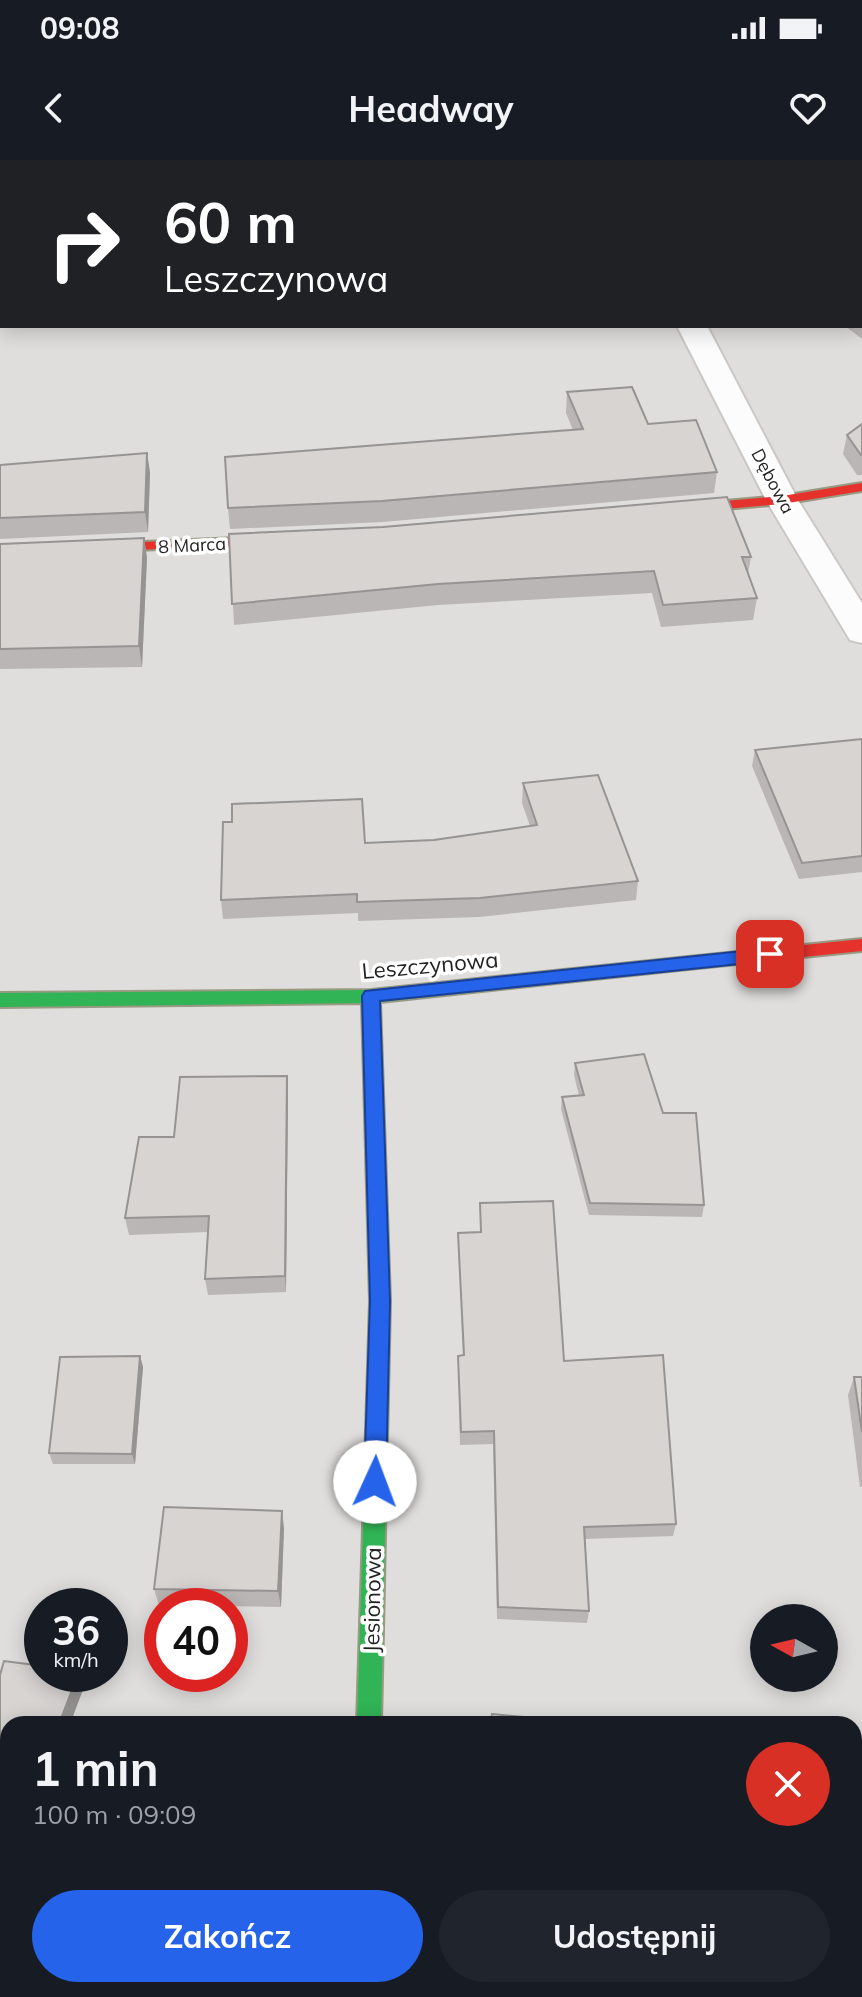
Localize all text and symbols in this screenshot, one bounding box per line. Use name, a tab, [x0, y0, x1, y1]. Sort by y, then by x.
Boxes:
text: 09:08	[40, 9, 119, 47]
icon: back	[32, 86, 76, 130]
text: Headway	[348, 86, 514, 131]
icon: heart	[786, 86, 830, 130]
text: 60 m	[164, 187, 297, 257]
icon: right	[32, 192, 136, 296]
text: Leszczynowa	[164, 256, 388, 301]
street label: Dębowa	[746, 444, 800, 518]
street label: 8 Marca	[158, 532, 226, 558]
pin	[736, 920, 804, 988]
icon: arrive	[748, 932, 792, 976]
street label: Leszczynowa	[360, 945, 500, 985]
position arrow	[333, 1440, 417, 1524]
street label: Jesionowa	[357, 1547, 387, 1653]
speed limit sign: 40	[144, 1588, 248, 1692]
north arrow	[750, 1604, 838, 1692]
map controls	[750, 1604, 838, 1692]
text: 36	[52, 1605, 100, 1655]
text: km/h	[53, 1647, 99, 1672]
text: 1 min	[32, 1738, 159, 1798]
button: close	[746, 1742, 830, 1826]
text: 100 m · 09:09	[32, 1798, 196, 1831]
button: Zakończ	[32, 1890, 423, 1982]
button: Udostępnij	[439, 1890, 830, 1982]

